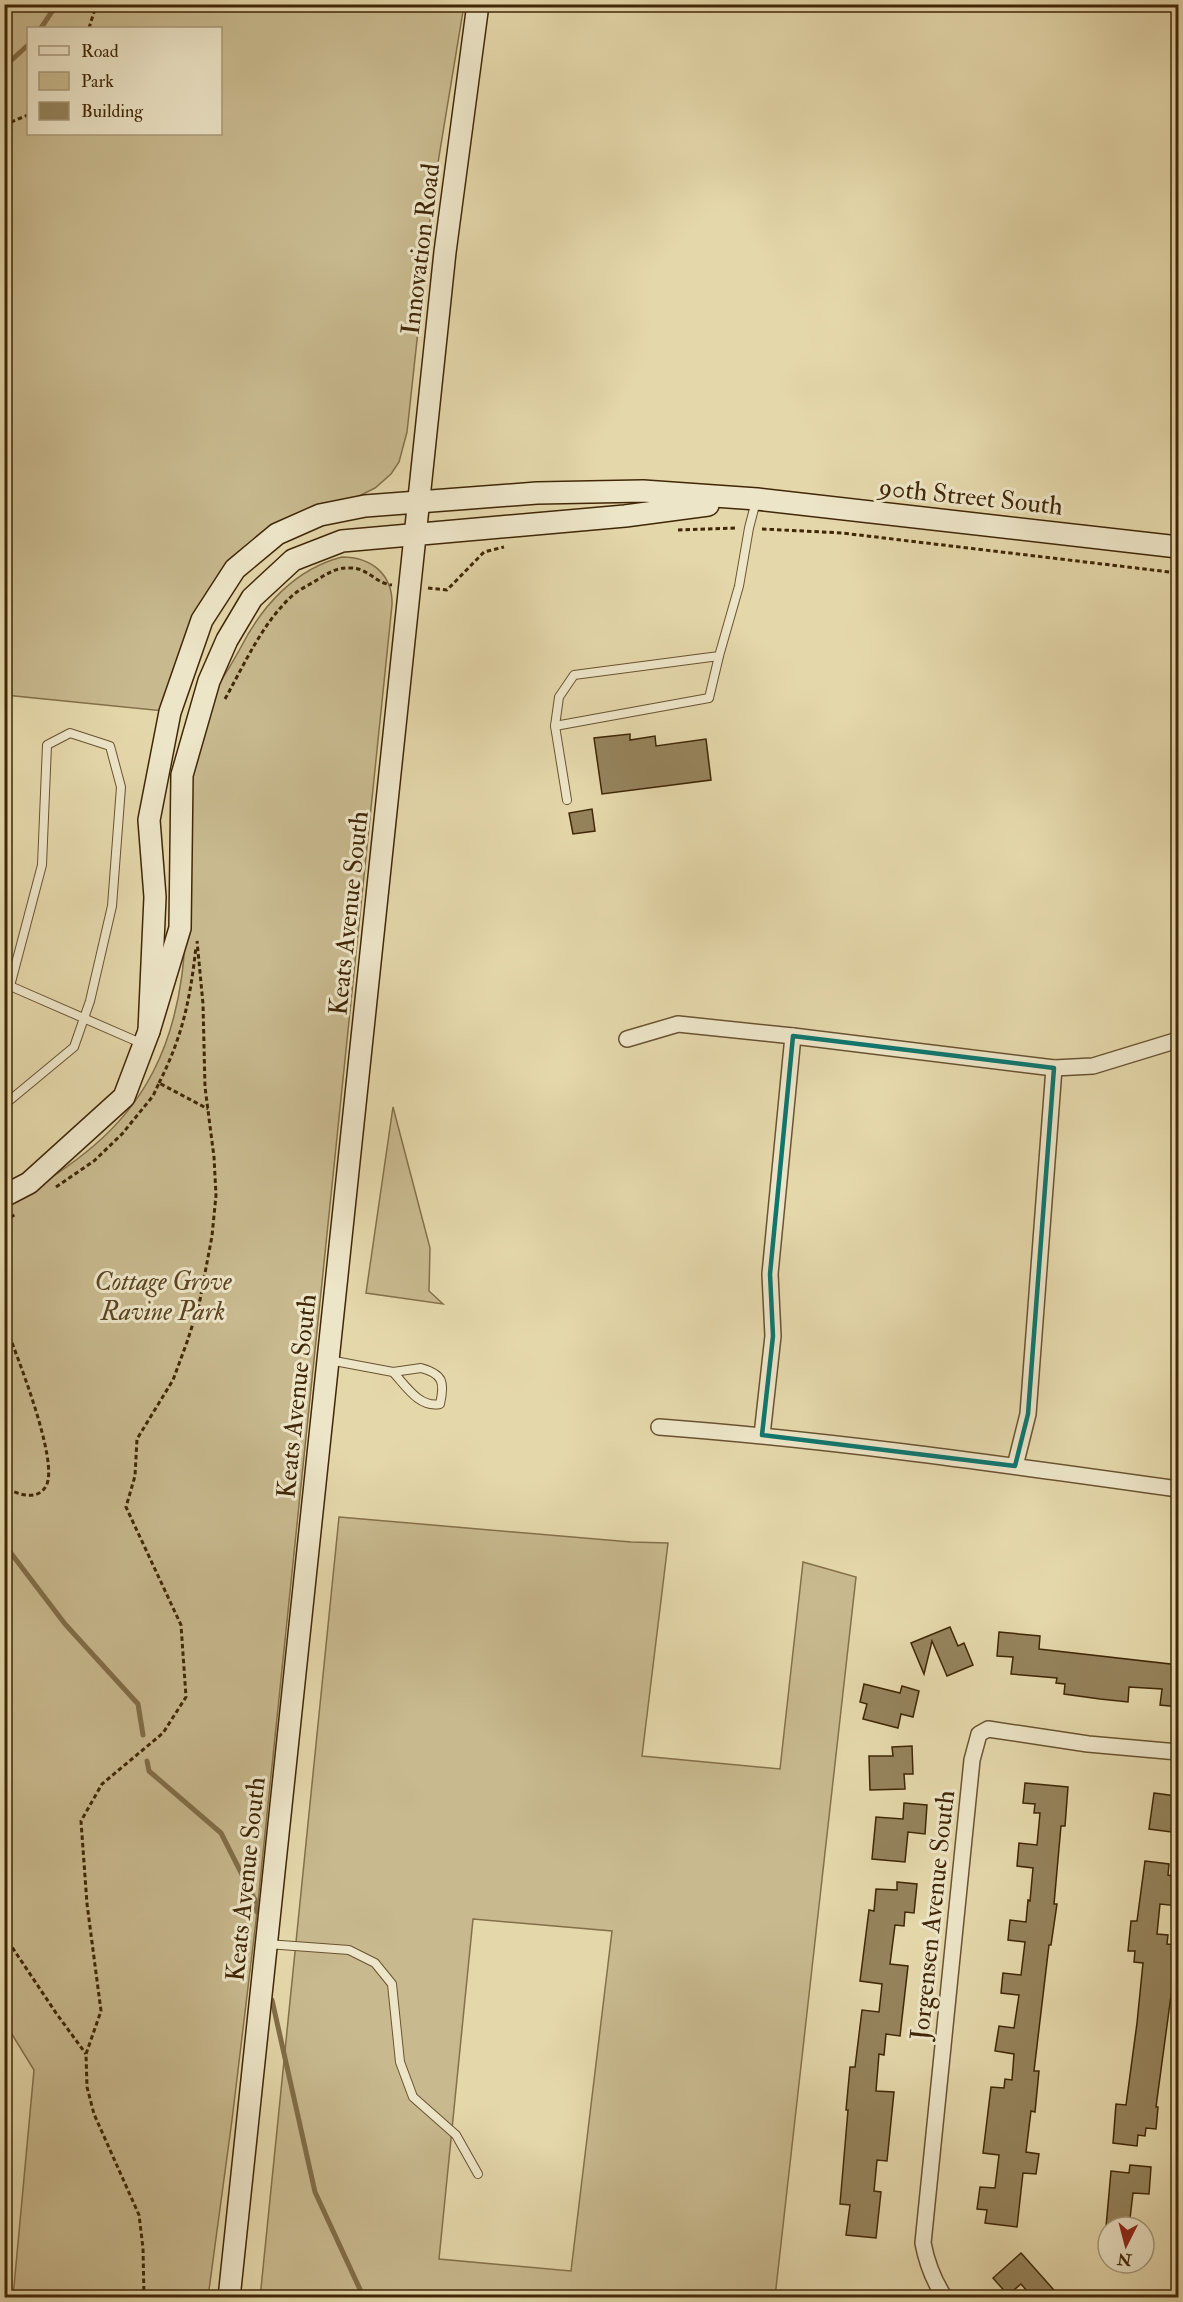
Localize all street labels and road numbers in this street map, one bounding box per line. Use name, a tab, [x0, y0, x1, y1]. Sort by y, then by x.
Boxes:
street label: Innovation Road	[395, 161, 447, 337]
street label: 90th Street South	[875, 471, 1065, 523]
street label: Keats Avenue South	[322, 809, 376, 1017]
street label: Keats Avenue South	[270, 1292, 324, 1500]
street label: Keats Avenue South	[219, 1775, 273, 1983]
street label: Jorgensen Avenue South	[904, 1788, 962, 2043]

